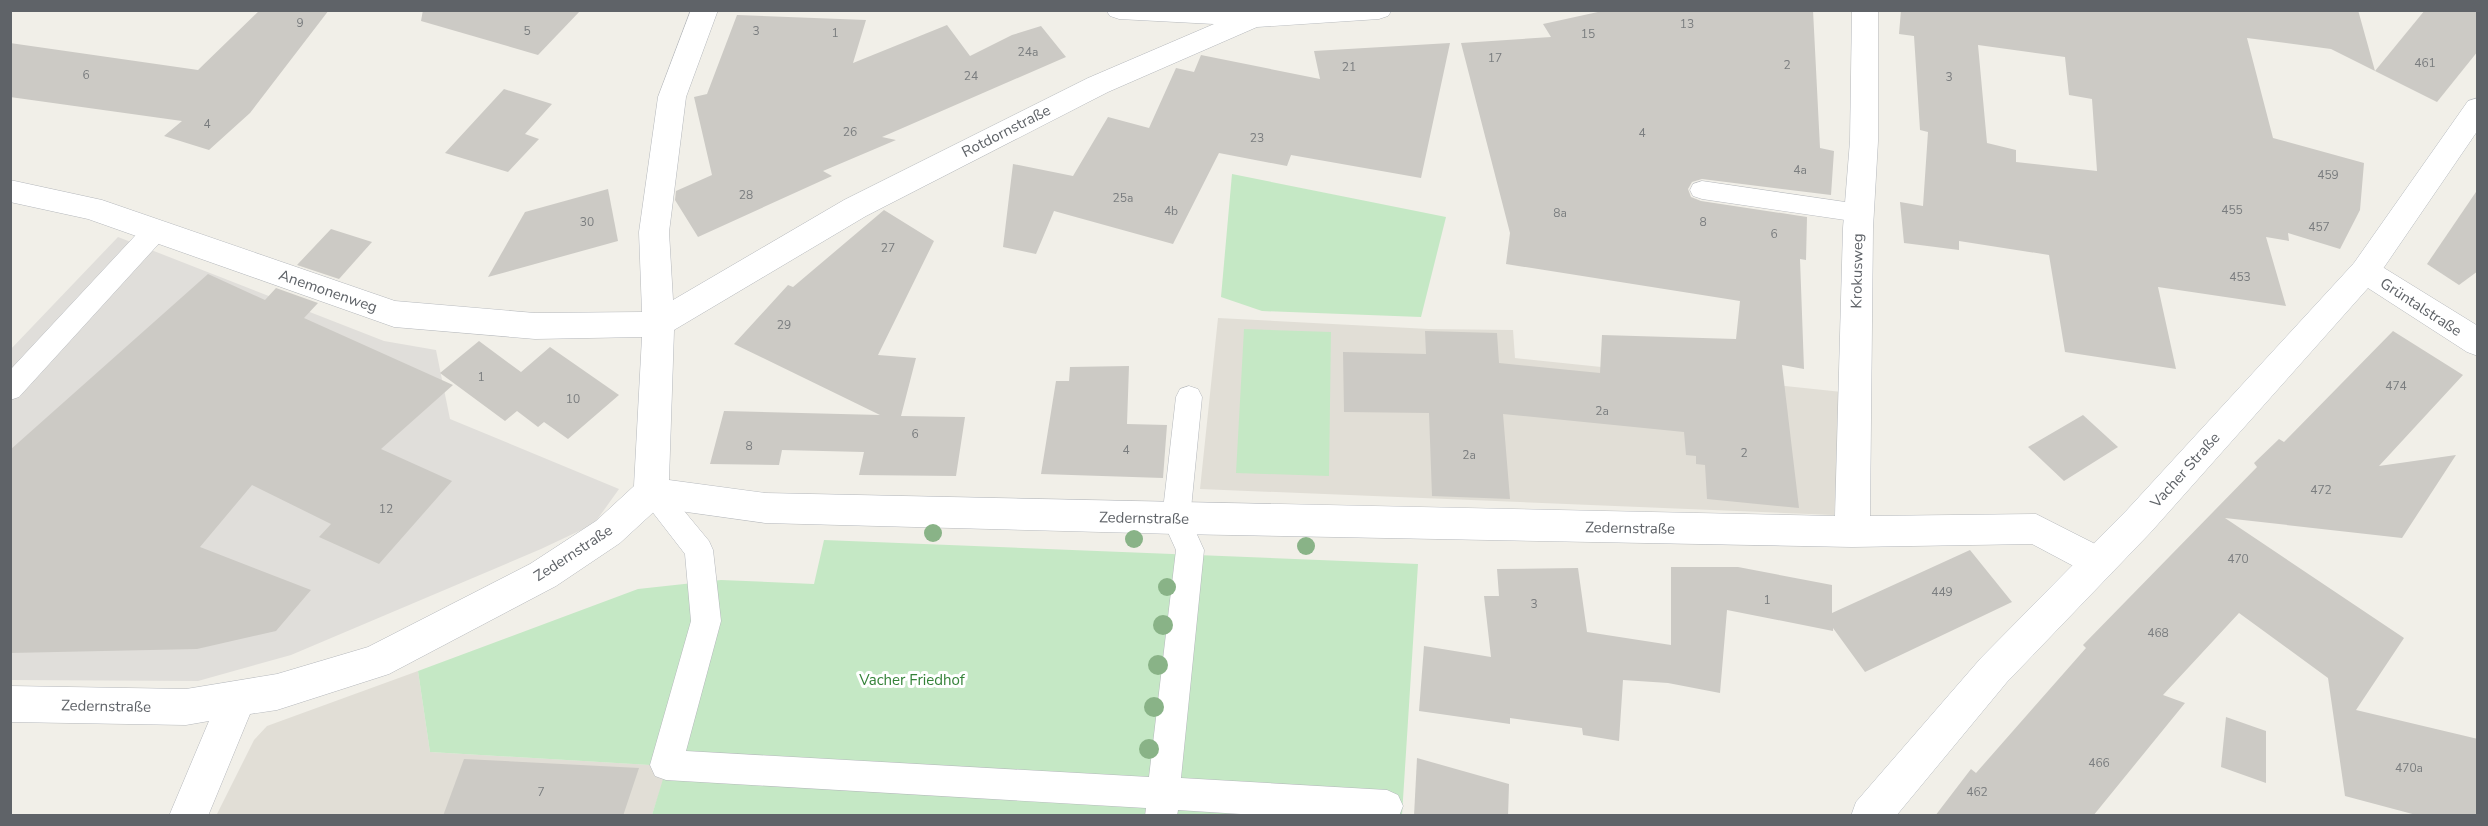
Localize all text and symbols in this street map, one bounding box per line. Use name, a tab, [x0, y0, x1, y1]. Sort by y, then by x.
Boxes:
house number: 9	[296, 15, 304, 31]
house number: 13	[1680, 16, 1694, 32]
house number: 5	[523, 23, 531, 39]
house number: 3	[752, 23, 760, 39]
house number: 1	[831, 25, 839, 41]
house number: 15	[1581, 26, 1595, 42]
house number: 24a	[1018, 44, 1038, 60]
house number: 17	[1488, 50, 1502, 66]
house number: 461	[2414, 55, 2436, 71]
house number: 2	[1783, 57, 1791, 73]
house number: 21	[1342, 59, 1356, 75]
house number: 6	[82, 67, 90, 83]
house number: 24	[964, 68, 978, 84]
house number: 3	[1945, 69, 1953, 85]
street label: Rotdornstraße	[958, 100, 1054, 162]
house number: 4	[203, 116, 211, 132]
house number: 26	[843, 124, 857, 140]
house number: 4	[1638, 125, 1646, 141]
house number: 23	[1250, 130, 1264, 146]
house number: 4a	[1793, 162, 1807, 178]
house number: 459	[2317, 167, 2339, 183]
house number: 28	[739, 187, 753, 203]
house number: 25a	[1113, 190, 1133, 206]
house number: 455	[2221, 202, 2243, 218]
house number: 4b	[1164, 203, 1178, 219]
house number: 8a	[1553, 205, 1567, 221]
house number: 30	[580, 214, 594, 230]
house number: 8	[1699, 214, 1707, 230]
house number: 457	[2308, 219, 2330, 235]
house number: 6	[1770, 226, 1778, 242]
street label: Krokusweg	[1846, 233, 1868, 309]
house number: 27	[881, 240, 895, 256]
street label: Anemonenweg	[276, 265, 380, 317]
house number: 453	[2229, 269, 2251, 285]
street label: Grüntalstraße	[2376, 273, 2466, 341]
house number: 29	[777, 317, 791, 333]
house number: 1	[477, 369, 485, 385]
house number: 474	[2385, 378, 2407, 394]
house number: 10	[566, 391, 580, 407]
house number: 2a	[1595, 403, 1609, 419]
house number: 6	[911, 426, 919, 442]
street label: Vacher Straße	[2145, 428, 2224, 513]
house number: 8	[745, 438, 753, 454]
house number: 4	[1122, 442, 1130, 458]
house number: 2	[1740, 445, 1748, 461]
house number: 2a	[1462, 447, 1476, 463]
house number: 472	[2310, 482, 2332, 498]
house number: 12	[379, 501, 393, 517]
street label: Zedernstraße	[1099, 507, 1189, 529]
street label: Zedernstraße	[1585, 517, 1675, 539]
street label: Zedernstraße	[530, 520, 616, 586]
house number: 470	[2227, 551, 2249, 567]
house number: 449	[1931, 584, 1953, 600]
house number: 1	[1763, 592, 1771, 608]
house number: 3	[1530, 596, 1538, 612]
house number: 468	[2147, 625, 2169, 641]
park label: Vacher Friedhof	[858, 670, 966, 690]
street label: Zedernstraße	[61, 695, 151, 717]
house number: 466	[2088, 755, 2110, 771]
house number: 470a	[2395, 760, 2423, 776]
house number: 7	[537, 784, 545, 800]
house number: 462	[1966, 784, 1988, 800]

